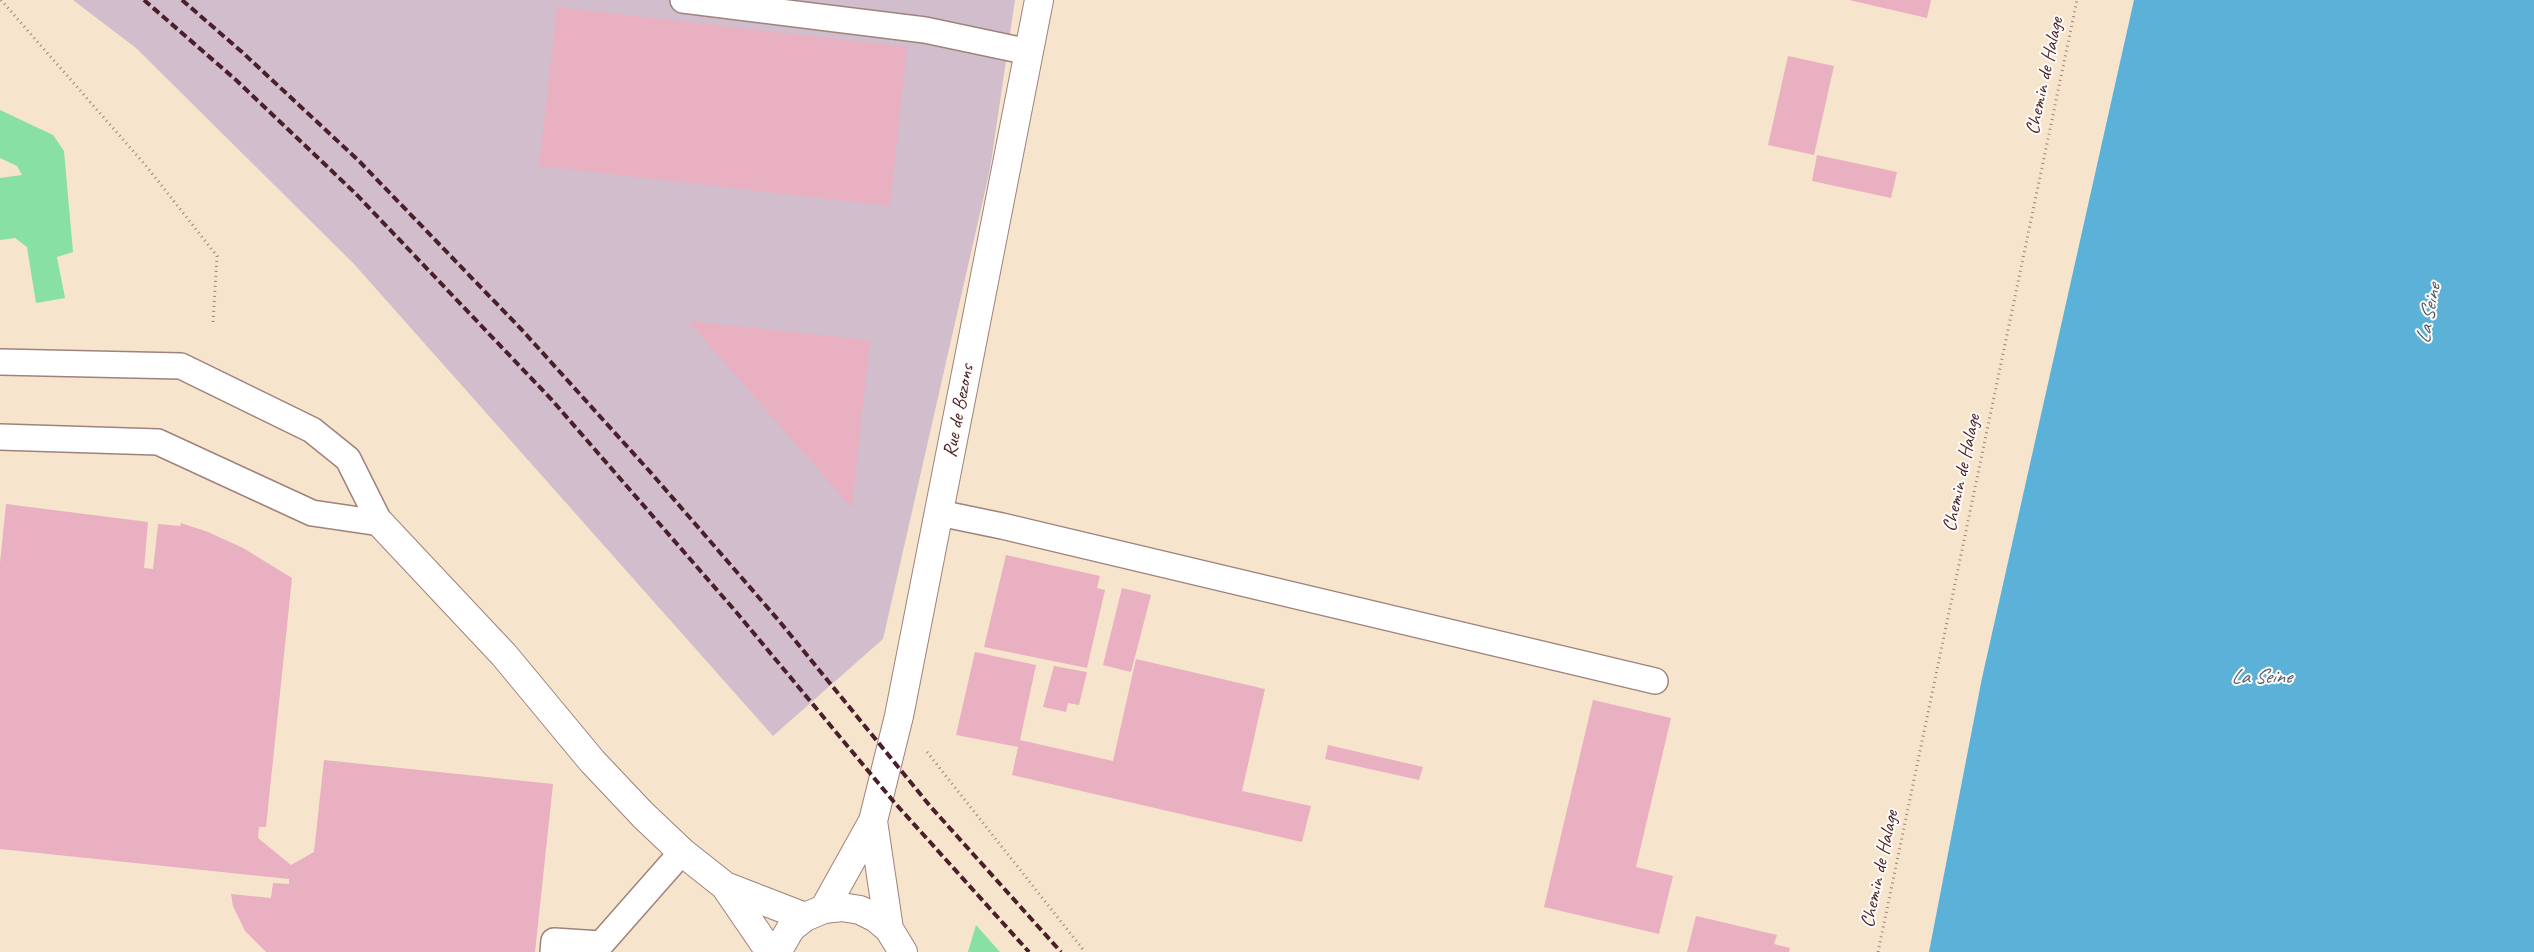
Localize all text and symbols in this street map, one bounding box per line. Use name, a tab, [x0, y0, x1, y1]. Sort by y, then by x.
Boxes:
street label: Chemin de Halage	[2021, 15, 2069, 137]
water label: La Seine	[2411, 282, 2447, 346]
street label: Rue de Bezons	[938, 362, 980, 460]
street label: Chemin de Halage	[1938, 412, 1986, 534]
water label: La Seine	[2231, 664, 2291, 690]
street label: Chemin de Halage	[1856, 808, 1904, 930]

